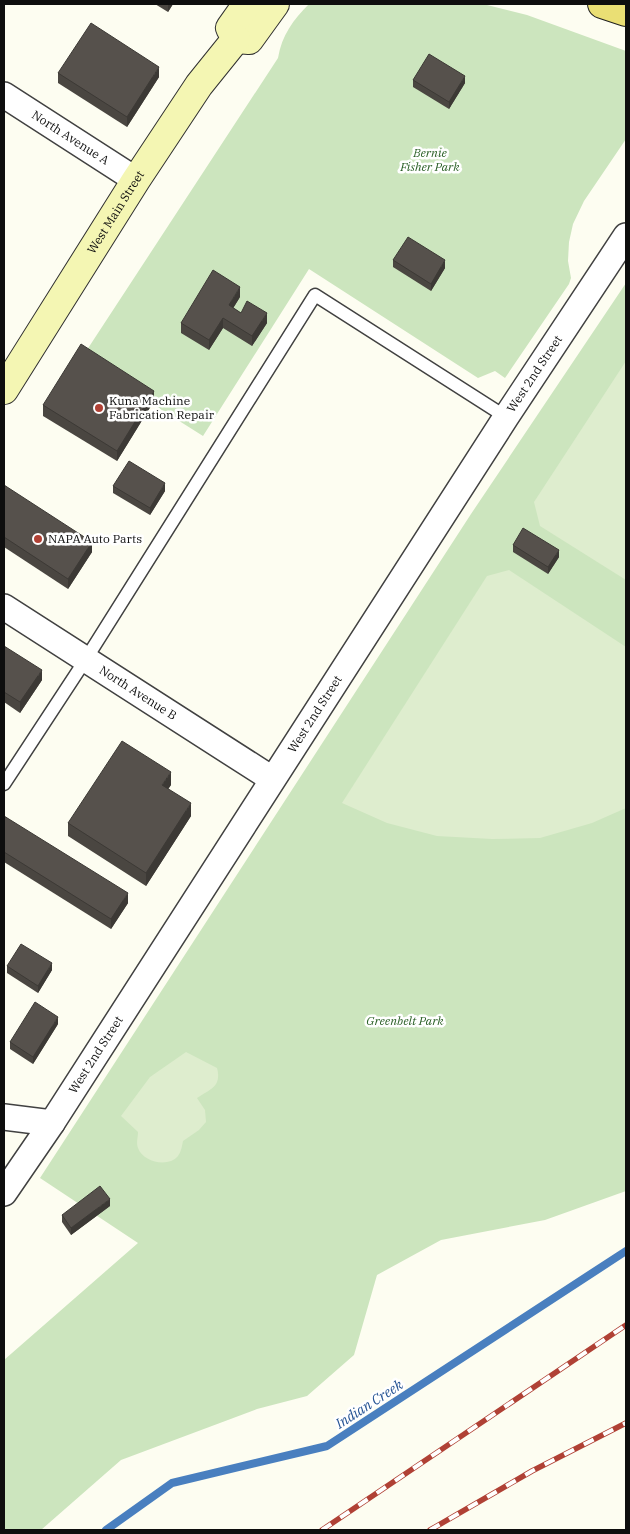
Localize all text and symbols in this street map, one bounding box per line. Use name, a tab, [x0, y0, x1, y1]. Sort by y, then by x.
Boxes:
street label: North Avenue A	[29, 107, 113, 168]
park label: Bernie Fisher Park	[399, 145, 460, 174]
street label: West Main Street	[84, 168, 147, 256]
street label: West 2nd Street	[503, 332, 565, 415]
place label: Kuna Machine Fabrication Repair	[109, 393, 215, 422]
marker: Kuna Machine Fabrication Repair	[93, 402, 105, 414]
place label: NAPA Auto Parts	[48, 531, 142, 546]
marker: NAPA Auto Parts	[32, 533, 44, 545]
street label: North Avenue B	[97, 662, 180, 723]
street label: West 2nd Street	[284, 672, 345, 755]
street label: West 2nd Street	[65, 1013, 126, 1096]
park label: Greenbelt Park	[366, 1013, 444, 1028]
water label: Indian Creek	[331, 1375, 407, 1433]

